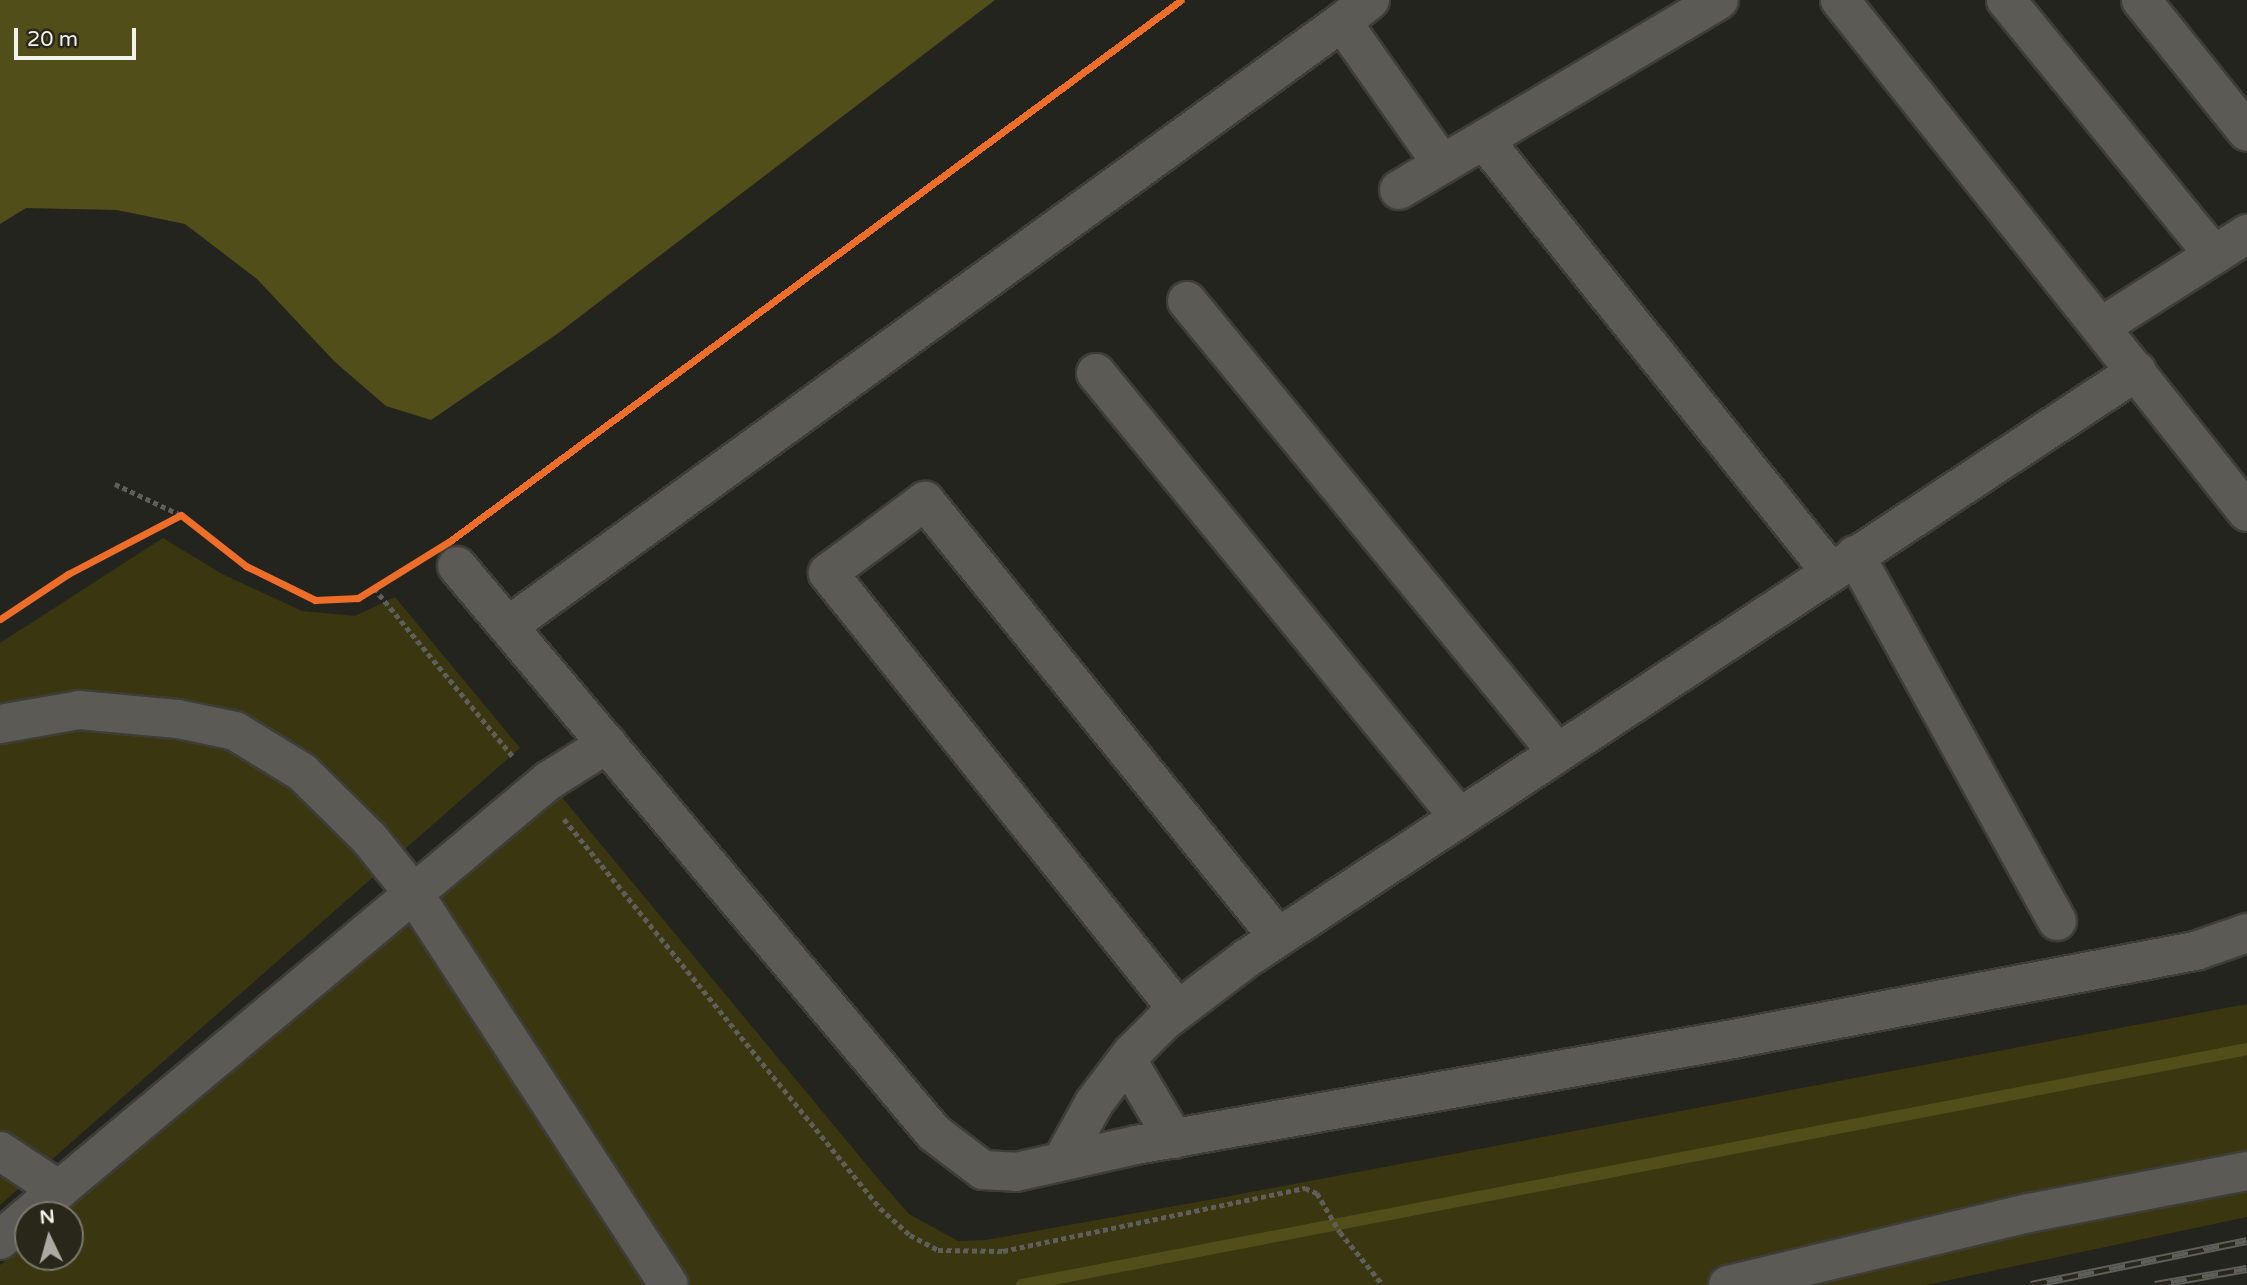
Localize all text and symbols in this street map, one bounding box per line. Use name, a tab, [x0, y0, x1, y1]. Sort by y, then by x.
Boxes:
scale bar	[18, 14, 140, 58]
text: 20 m	[27, 27, 78, 52]
north arrow	[14, 1201, 84, 1271]
text: N	[39, 1205, 56, 1229]

